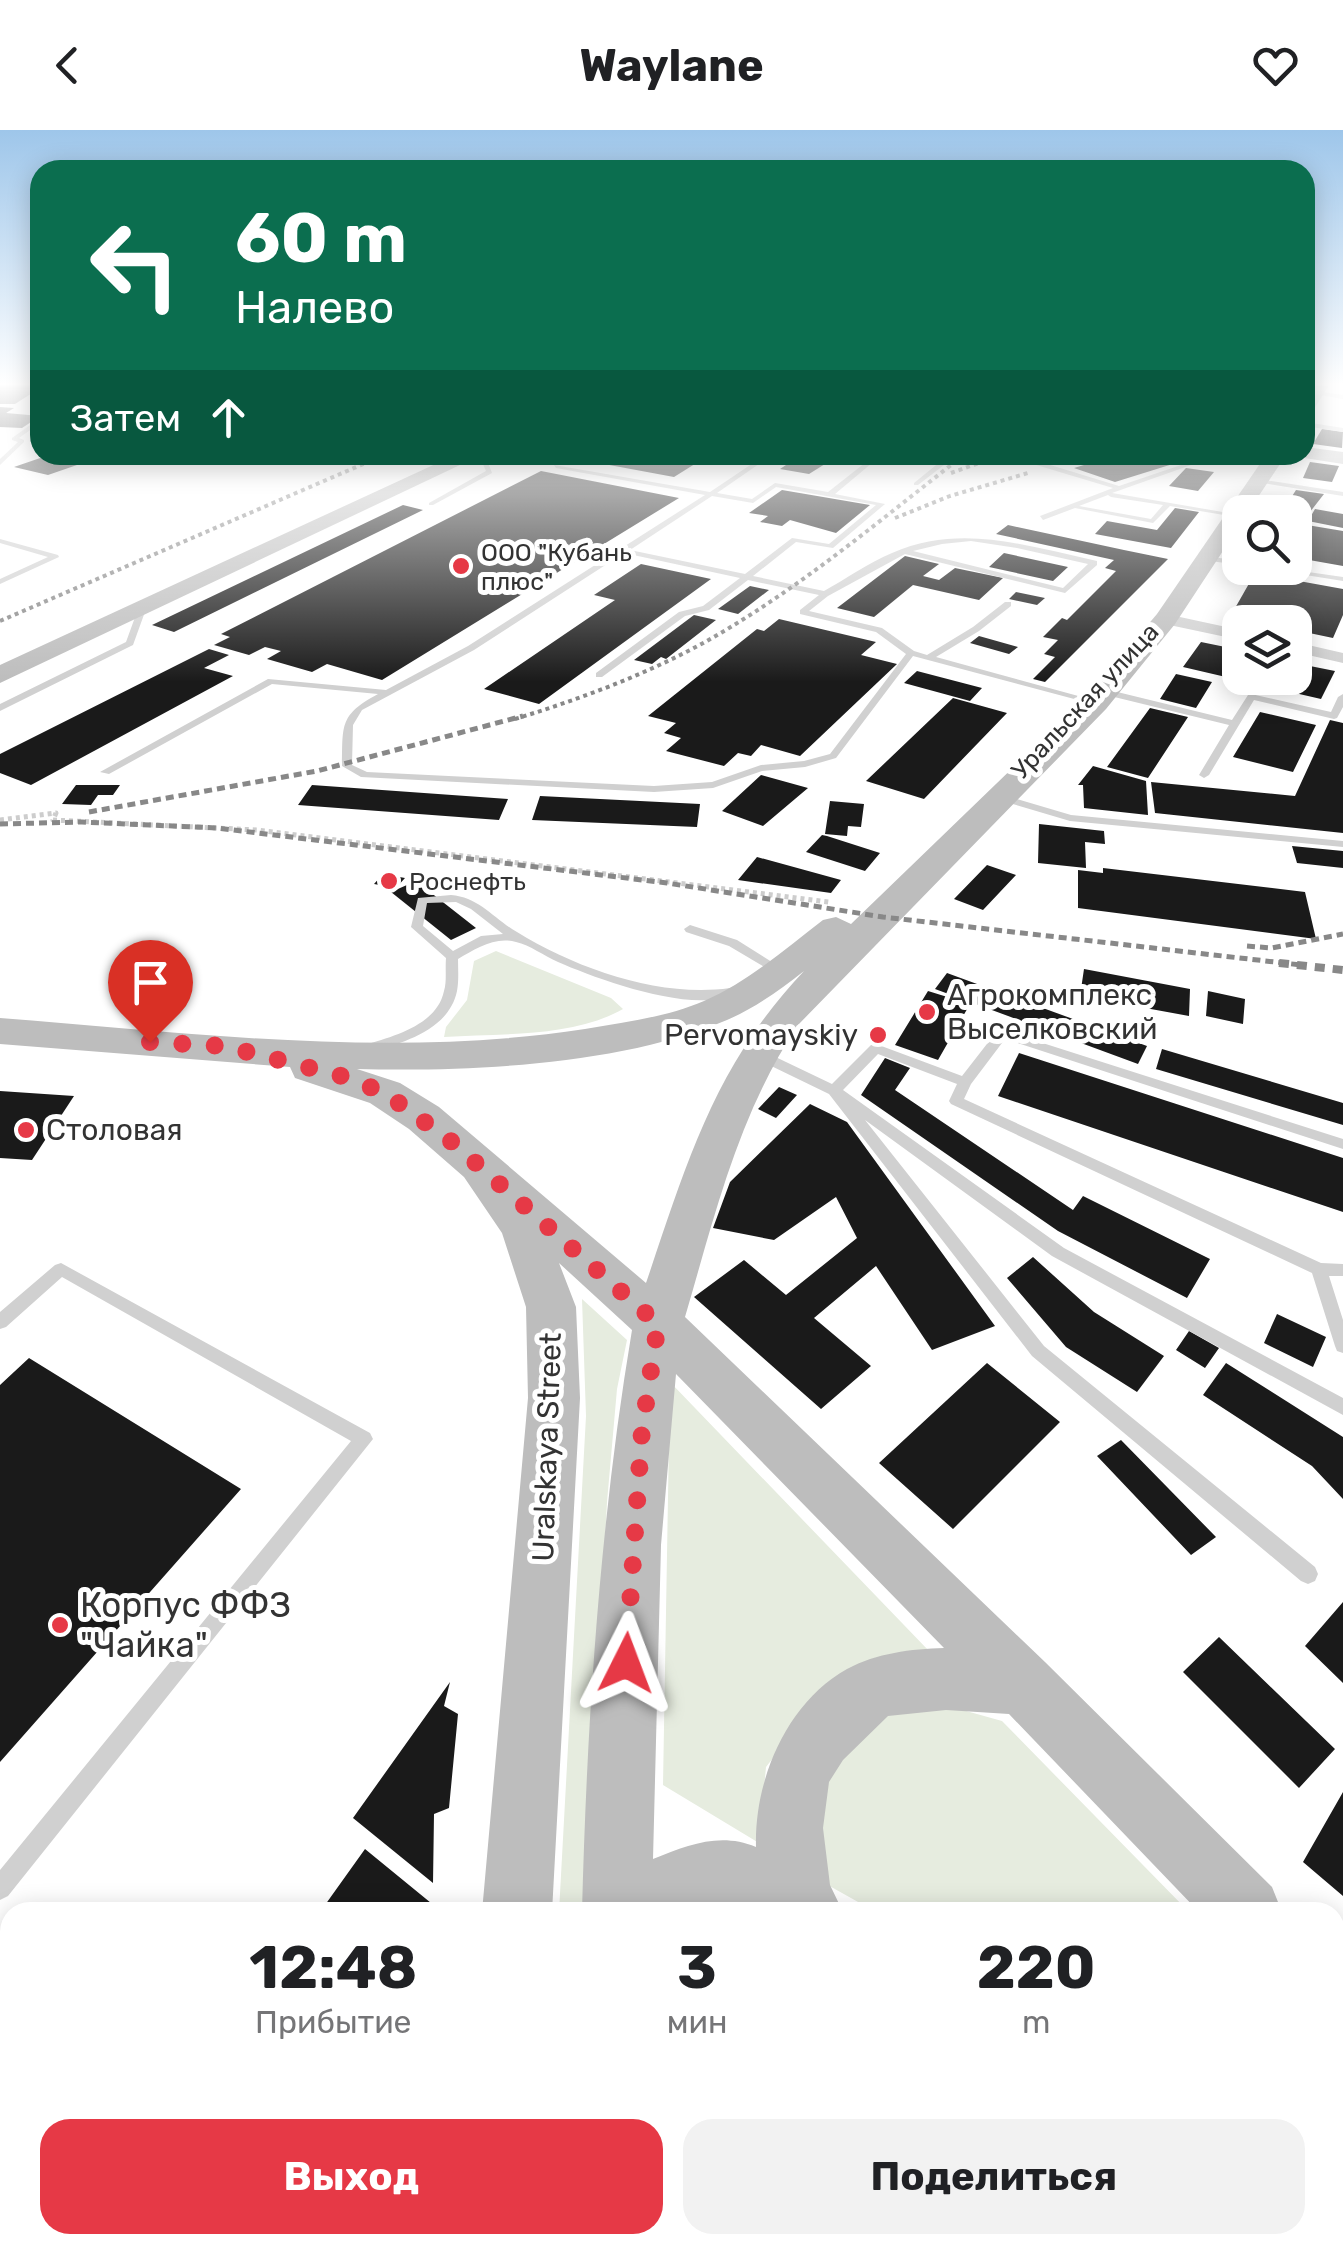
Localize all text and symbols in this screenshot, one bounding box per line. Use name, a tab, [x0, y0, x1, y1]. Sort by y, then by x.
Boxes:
icon: back	[40, 38, 95, 93]
icon: heart	[1248, 38, 1303, 93]
text: Waylane	[579, 39, 764, 92]
text: 60 m	[235, 197, 407, 280]
icon: left	[70, 200, 200, 330]
text: Налево	[235, 281, 394, 334]
icon: ahead	[201, 390, 256, 445]
text: Затем	[70, 395, 181, 441]
map controls	[1222, 495, 1312, 695]
button: search	[1222, 495, 1312, 585]
place label: ООО "Кубань плюс"	[481, 538, 632, 596]
marker: ООО "Кубань плюс"	[450, 555, 472, 577]
button: layers	[1222, 605, 1312, 695]
street label: Уральская улица	[1005, 617, 1165, 785]
place label: Роснефть	[409, 867, 526, 896]
marker: Роснефть	[378, 870, 400, 892]
pin	[108, 940, 193, 1043]
icon: arrive	[123, 955, 178, 1010]
place label: Агрокомплекс Выселковский	[947, 977, 1158, 1047]
marker: Агрокомплекс Выселковский	[916, 1001, 938, 1023]
place label: Pervomayskiy	[664, 1017, 858, 1053]
marker: Pervomayskiy	[867, 1024, 889, 1046]
place label: Столовая	[46, 1112, 183, 1148]
marker: Столовая	[15, 1119, 37, 1141]
street label: Uralskaya Street	[525, 1332, 569, 1562]
place label: Корпус ФФЗ "Чайка"	[80, 1584, 291, 1666]
position arrow	[574, 1611, 678, 1715]
marker: Корпус ФФЗ "Чайка"	[49, 1614, 71, 1636]
text: 12:48	[249, 1932, 417, 2003]
text: 3	[677, 1932, 717, 2003]
text: 220	[977, 1932, 1096, 2003]
text: Прибытие	[255, 2003, 412, 2041]
text: мин	[667, 2003, 727, 2041]
text: m	[1022, 2003, 1050, 2041]
button: Выход	[40, 2119, 663, 2234]
button: Поделиться	[683, 2119, 1305, 2234]

